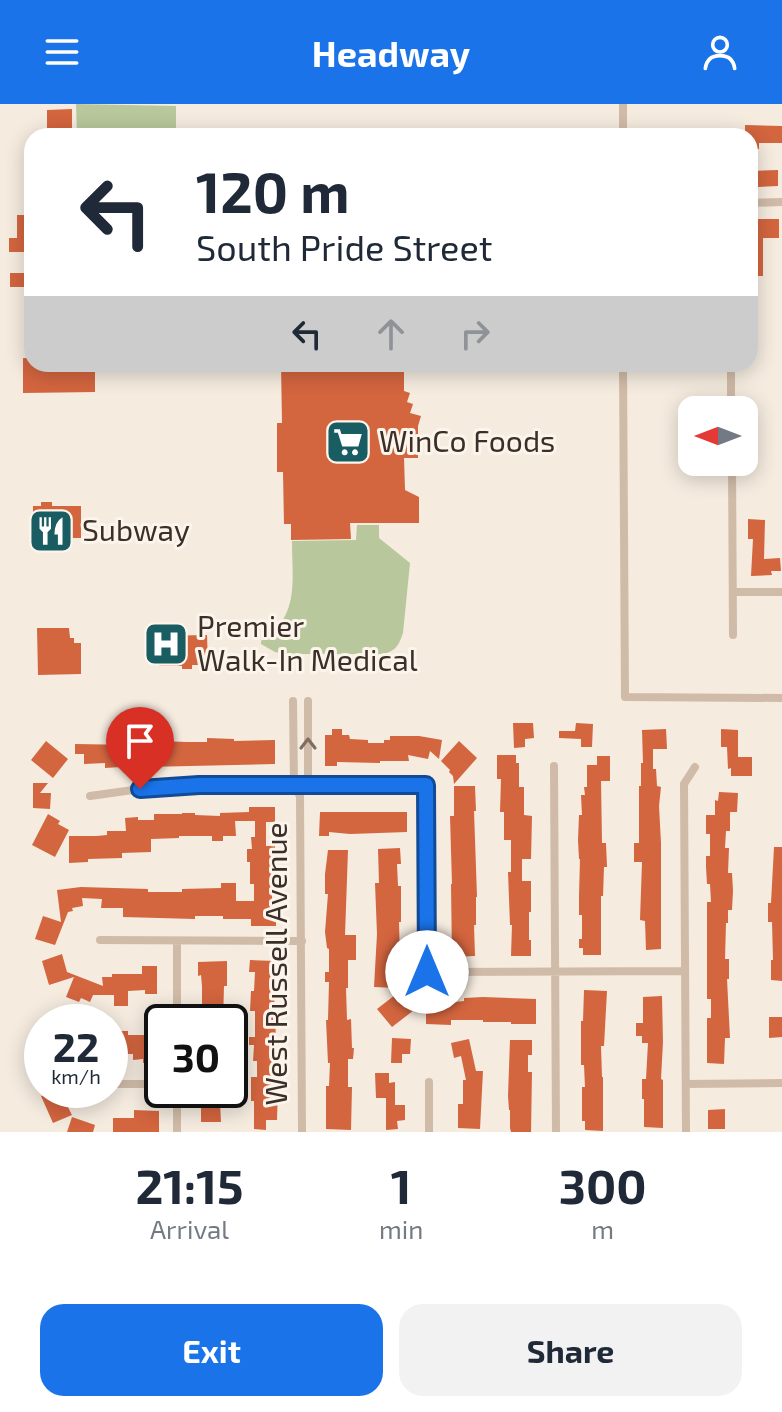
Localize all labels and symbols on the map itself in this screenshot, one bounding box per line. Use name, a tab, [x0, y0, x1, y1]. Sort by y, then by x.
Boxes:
north arrow	[678, 396, 758, 476]
supermarket icon: WinCo Foods	[324, 418, 372, 466]
place label: WinCo Foods	[379, 422, 555, 458]
restaurant icon: Subway	[27, 507, 75, 555]
place label: Subway	[82, 511, 190, 547]
place label: Premier Walk-In Medical	[197, 607, 418, 677]
hospital icon: Premier Walk-In Medical	[142, 620, 190, 668]
pin	[106, 707, 174, 789]
one-way arrow	[299, 737, 317, 750]
street label: West Russell Avenue	[257, 822, 293, 1106]
position arrow	[385, 930, 469, 1014]
speed limit sign: 30	[144, 1004, 248, 1108]

